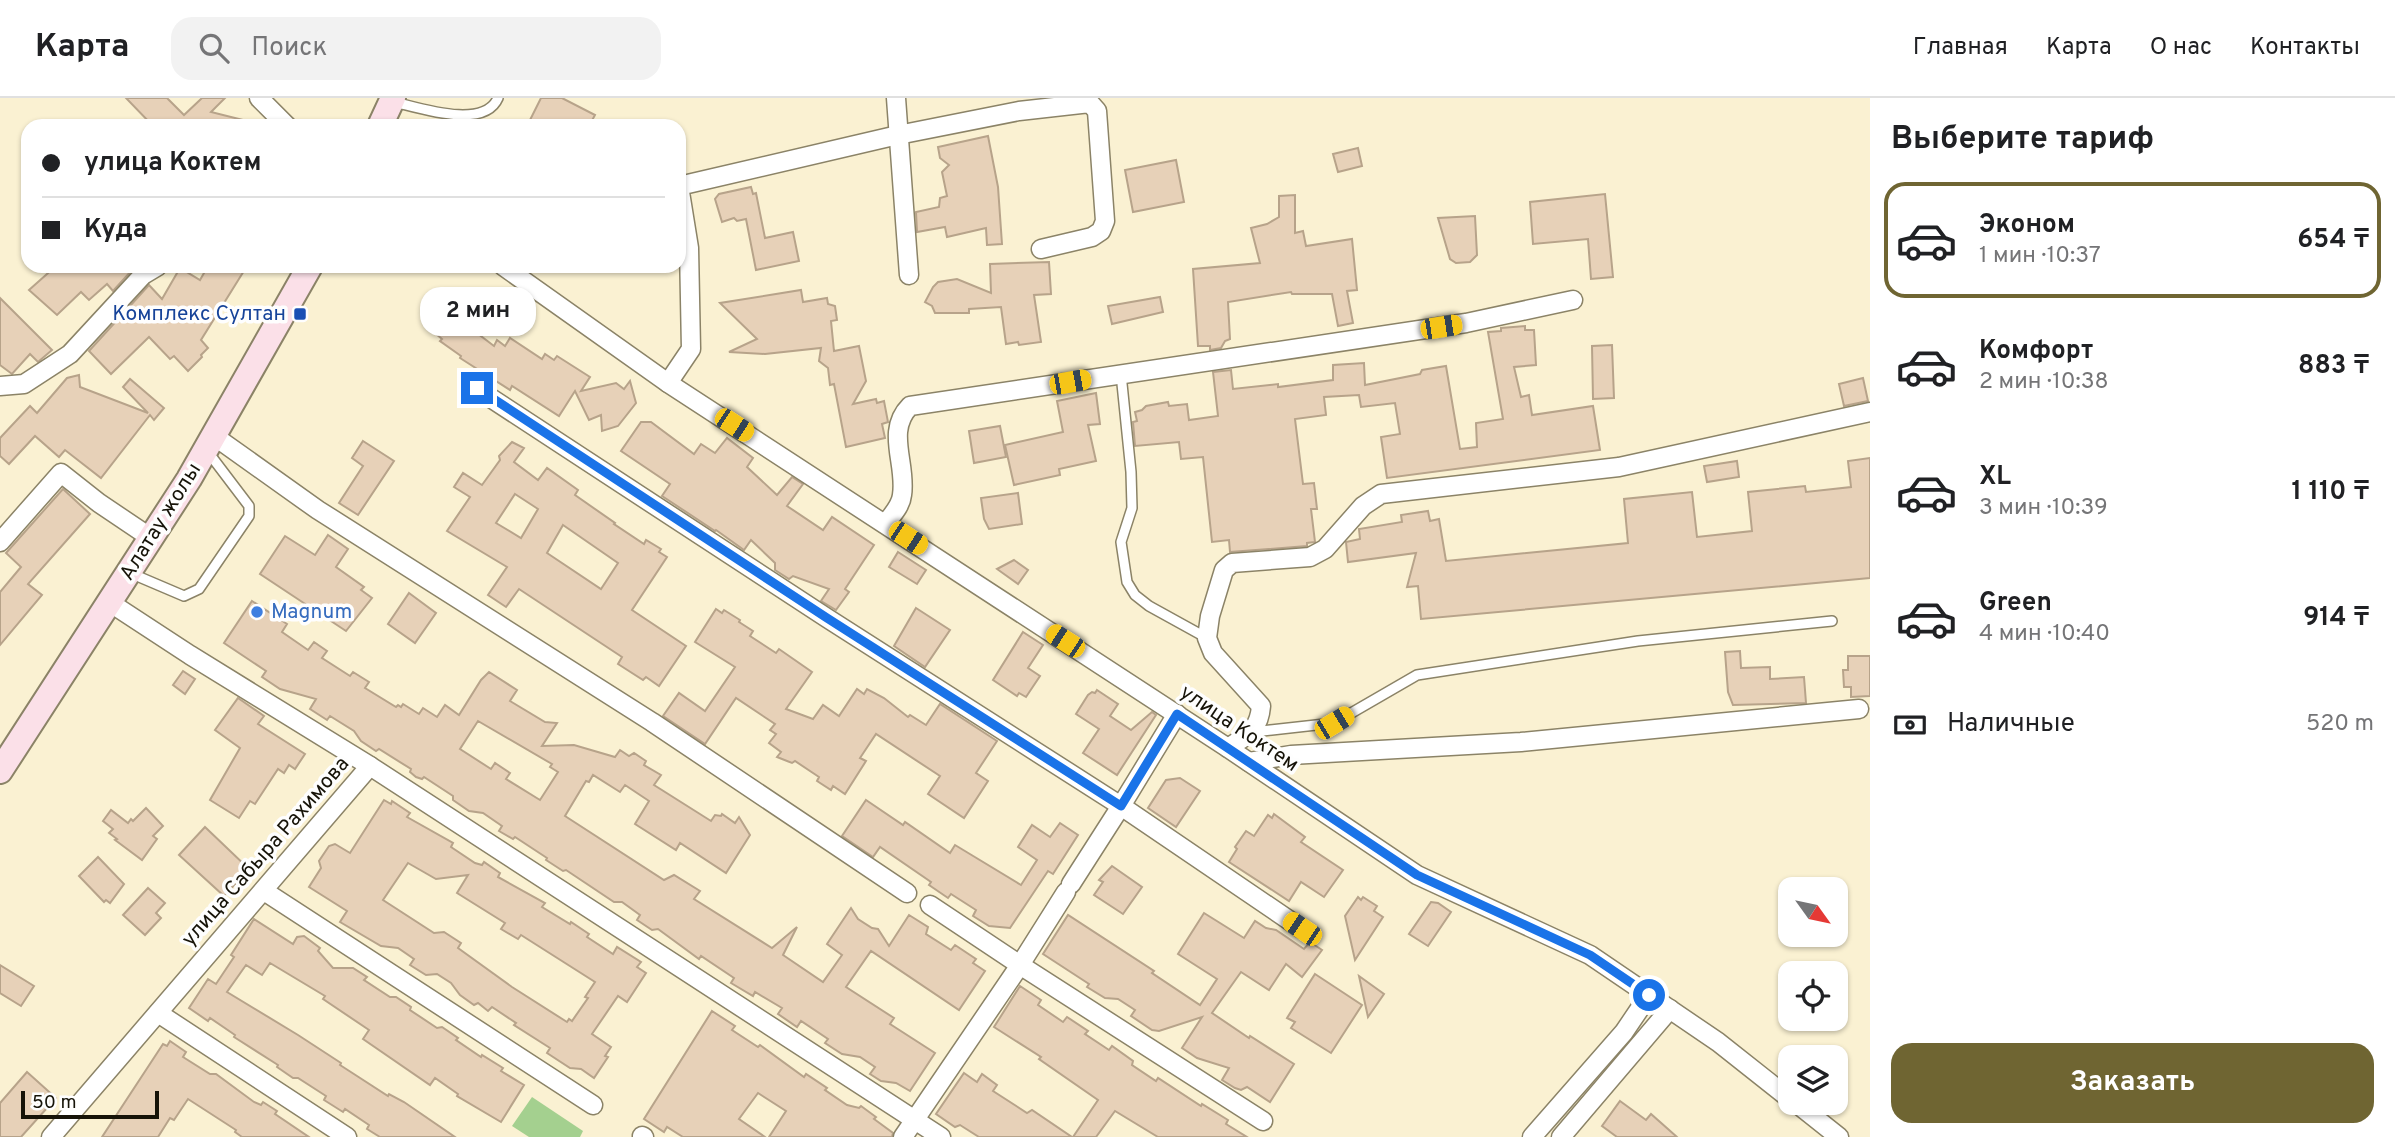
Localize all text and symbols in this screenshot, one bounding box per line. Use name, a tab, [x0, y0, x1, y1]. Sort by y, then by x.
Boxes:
search box	[171, 17, 661, 80]
text: Карта	[35, 27, 129, 69]
icon: search	[195, 29, 233, 67]
text: Поиск	[251, 32, 327, 65]
text: Главная	[1913, 33, 2008, 63]
text: Карта	[2046, 33, 2112, 63]
text: О нас	[2150, 33, 2212, 63]
text: Контакты	[2250, 33, 2360, 63]
text: Выберите тариф	[1891, 120, 2154, 160]
text: улица Коктем	[84, 147, 261, 180]
icon: car	[1895, 209, 1958, 272]
text: Эконом	[1979, 209, 2075, 242]
text: Куда	[84, 214, 147, 247]
text: 654 ₸	[2297, 224, 2370, 257]
text: 1 мин · 10:37	[1979, 242, 2101, 271]
callout: 2 мин	[419, 286, 535, 336]
text: 2 мин	[446, 297, 510, 326]
place label: Комплекс Султан	[112, 301, 286, 328]
marker: Комплекс Султан	[292, 306, 308, 322]
car	[1419, 313, 1464, 341]
icon: car	[1895, 335, 1958, 398]
text: Комфорт	[1979, 335, 2093, 368]
text: 883 ₸	[2298, 350, 2370, 383]
car	[1048, 368, 1093, 396]
text: 2 мин · 10:38	[1979, 368, 2109, 397]
route end	[461, 372, 493, 404]
car	[711, 405, 758, 445]
street label: Алатау жолы	[114, 458, 208, 586]
icon: car	[1895, 461, 1958, 524]
text: XL	[1979, 461, 2011, 494]
text: 1 110 ₸	[2292, 476, 2370, 509]
text: 3 мин · 10:39	[1979, 494, 2108, 523]
car	[885, 518, 932, 558]
icon: car	[1895, 587, 1958, 650]
text: Green	[1979, 587, 2052, 620]
place label: Magnum	[271, 599, 352, 626]
text: 914 ₸	[2303, 602, 2370, 635]
marker: Magnum	[249, 604, 265, 620]
text: 4 мин · 10:40	[1979, 620, 2110, 649]
car	[1042, 621, 1089, 661]
street label: улица Коктем	[1174, 679, 1304, 779]
car	[1311, 703, 1358, 743]
icon: cash	[1891, 706, 1929, 744]
text: Наличные	[1947, 708, 2075, 741]
text: 520 m	[2306, 710, 2374, 739]
street label: улица Сабыра Рахимова	[176, 751, 356, 953]
north arrow	[1778, 877, 1848, 947]
map controls	[1778, 877, 1848, 1115]
car	[1279, 909, 1326, 949]
button: locate	[1778, 961, 1848, 1031]
route start	[1633, 979, 1665, 1011]
button: Заказать	[1891, 1043, 2374, 1123]
button: layers	[1778, 1045, 1848, 1115]
scale bar	[21, 1088, 159, 1120]
text: 50 m	[32, 1091, 77, 1115]

